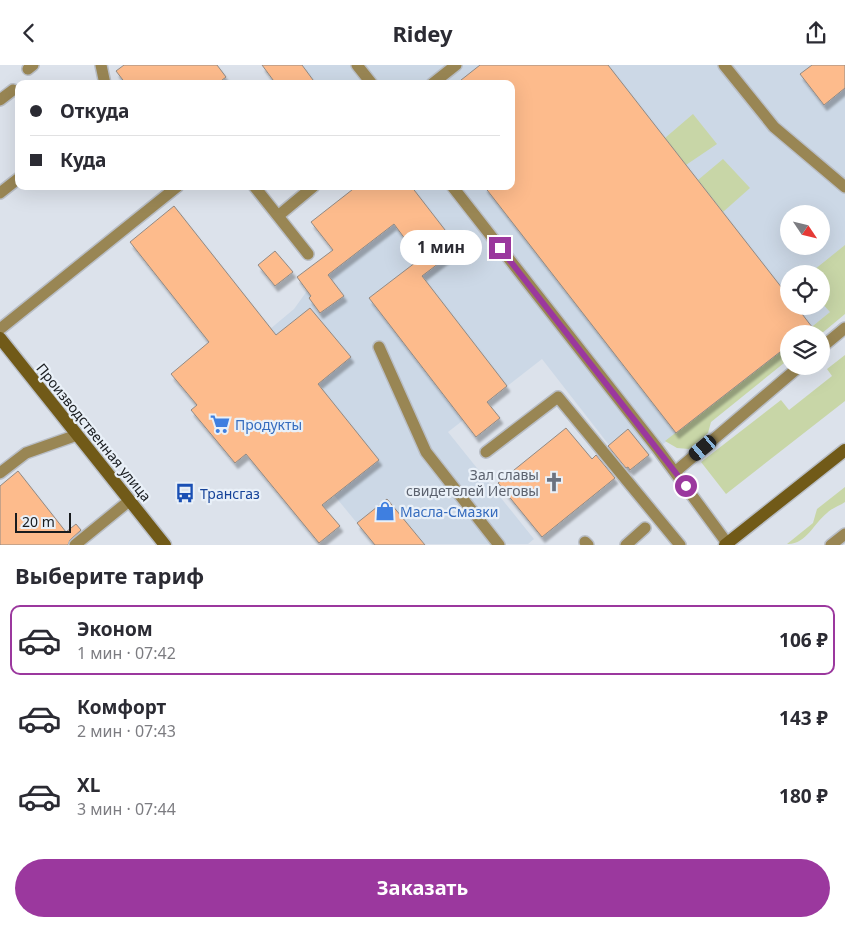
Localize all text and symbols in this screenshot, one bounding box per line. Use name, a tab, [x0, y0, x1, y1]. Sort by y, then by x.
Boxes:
text: Ridey	[392, 18, 453, 48]
icon: back	[15, 19, 43, 47]
icon: share	[802, 19, 830, 47]
text: Откуда	[60, 98, 129, 124]
text: Куда	[60, 147, 106, 173]
north arrow	[780, 205, 830, 255]
map controls	[780, 205, 830, 375]
callout: 1 мин	[400, 231, 482, 265]
text: 1 мин	[417, 236, 465, 258]
route end	[489, 237, 511, 259]
button: locate	[780, 265, 830, 315]
button: layers	[780, 325, 830, 375]
street label: Производственная улица	[32, 359, 156, 505]
supermarket icon: Продукты	[209, 413, 231, 435]
place label: Продукты	[235, 415, 302, 434]
car	[686, 433, 719, 463]
place label: Зал славы свидетелей Иеговы	[406, 465, 539, 500]
church icon: Зал славы свидетелей Иеговы	[543, 471, 565, 493]
route start	[675, 475, 697, 497]
bus stop icon: Трансгаз	[174, 482, 196, 504]
place label: Трансгаз	[200, 484, 260, 503]
shop icon: Масла-Смазки	[374, 500, 396, 522]
place label: Масла-Смазки	[400, 502, 498, 521]
scale bar	[15, 509, 71, 533]
text: 20 m	[22, 512, 55, 531]
text: Выберите тариф	[15, 560, 204, 590]
text: Эконом	[77, 616, 153, 642]
icon: car	[17, 618, 62, 663]
text: 106 ₽	[779, 627, 828, 653]
text: 1 мин · 07:42	[77, 642, 176, 664]
text: Комфорт	[77, 694, 166, 720]
icon: car	[17, 696, 62, 741]
text: 143 ₽	[779, 705, 828, 731]
text: 2 мин · 07:43	[77, 720, 176, 742]
text: XL	[77, 772, 100, 798]
icon: car	[17, 774, 62, 819]
text: 180 ₽	[779, 783, 828, 809]
text: 3 мин · 07:44	[77, 798, 176, 820]
button: Заказать	[15, 859, 830, 917]

